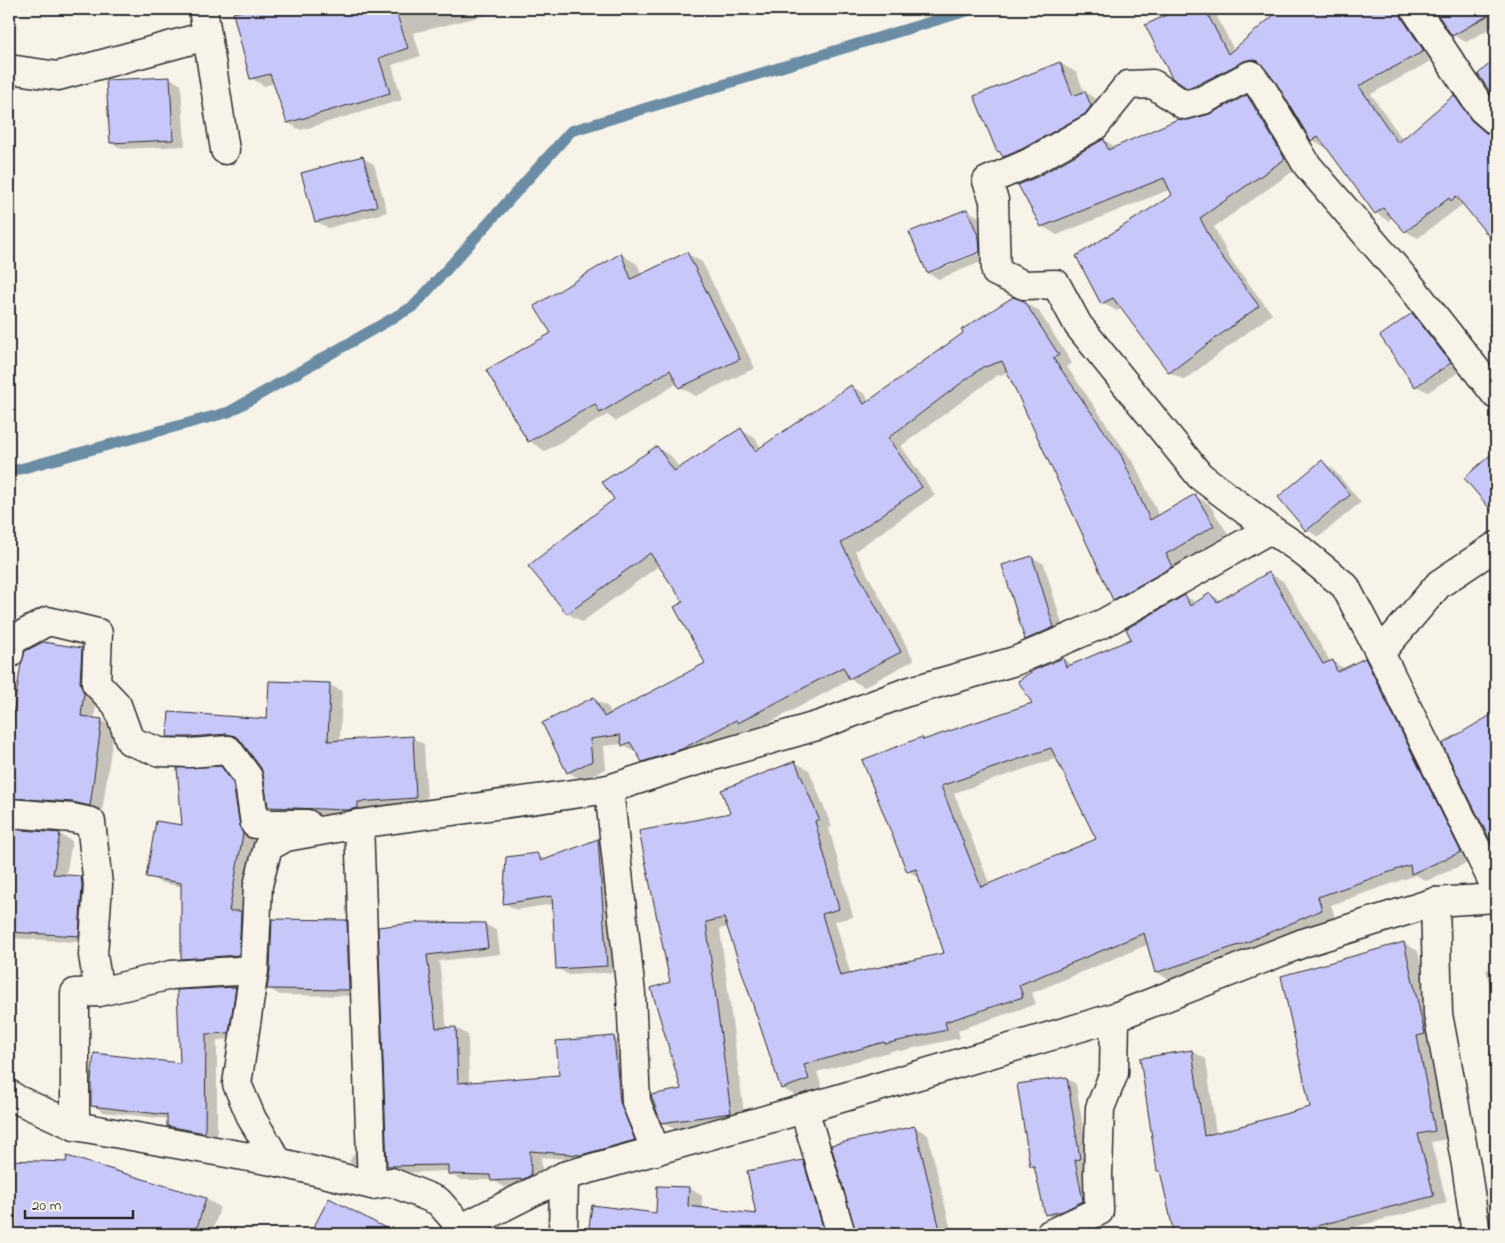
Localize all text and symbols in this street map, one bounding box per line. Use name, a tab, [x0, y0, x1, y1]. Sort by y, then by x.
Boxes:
scale bar	[25, 1188, 132, 1220]
text: 20 m	[32, 1195, 62, 1217]

